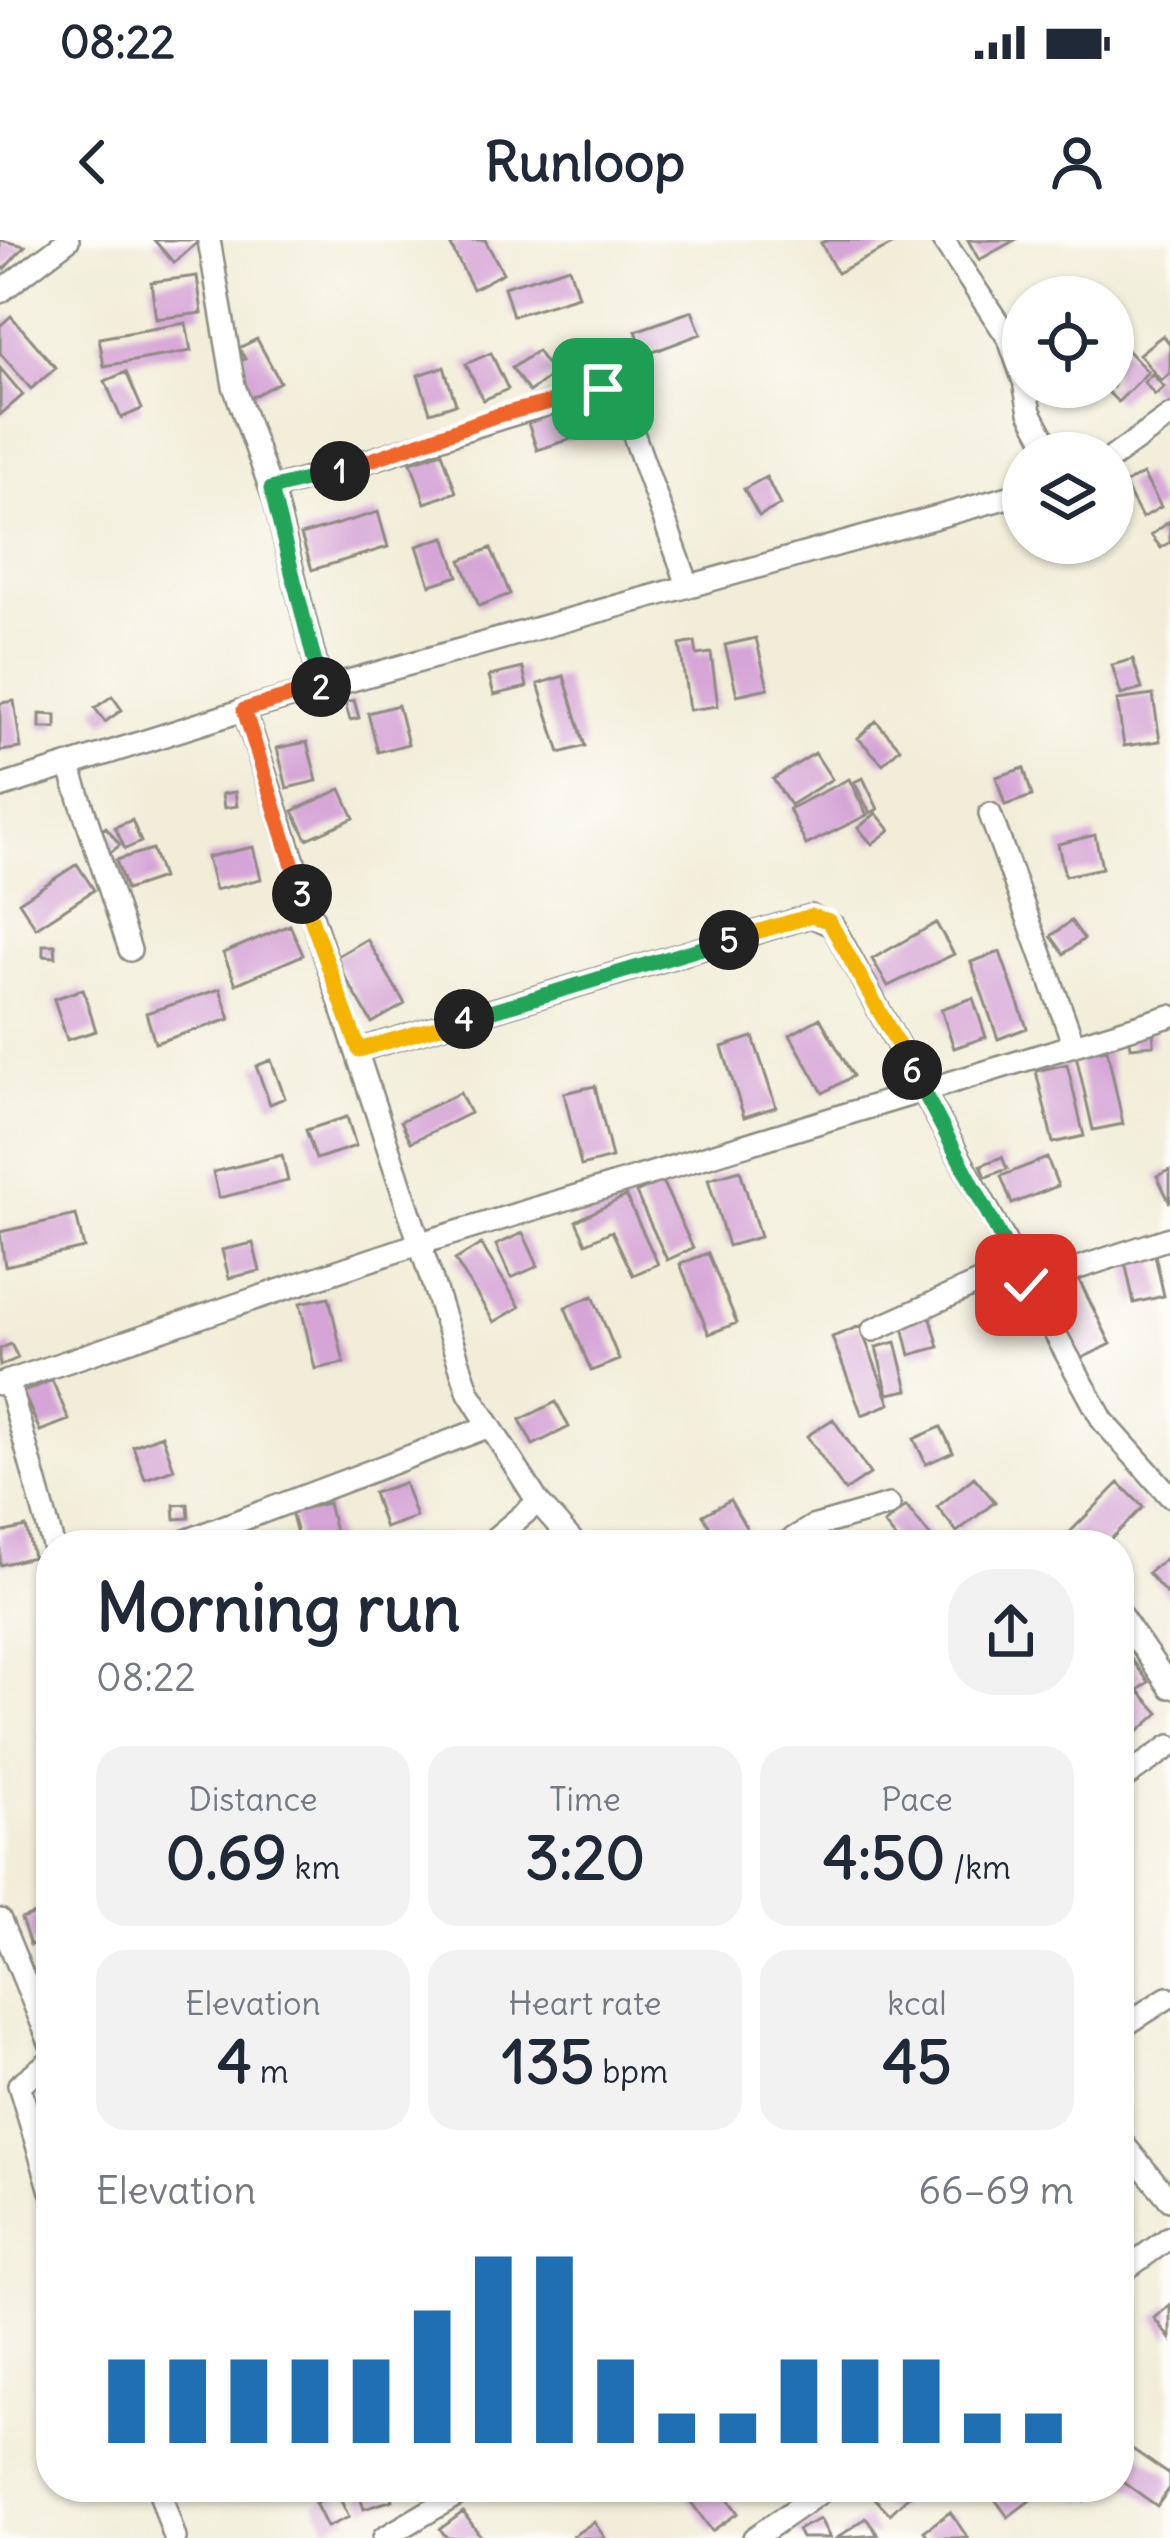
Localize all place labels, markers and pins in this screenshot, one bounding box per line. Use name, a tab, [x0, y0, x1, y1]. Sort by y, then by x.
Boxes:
pin	[552, 338, 654, 440]
pin: 1	[310, 441, 370, 501]
pin: 2	[291, 657, 351, 717]
pin: 3	[272, 864, 332, 924]
pin: 5	[699, 910, 759, 970]
pin: 4	[434, 989, 494, 1049]
pin: 6	[882, 1040, 942, 1100]
pin	[975, 1234, 1077, 1336]

